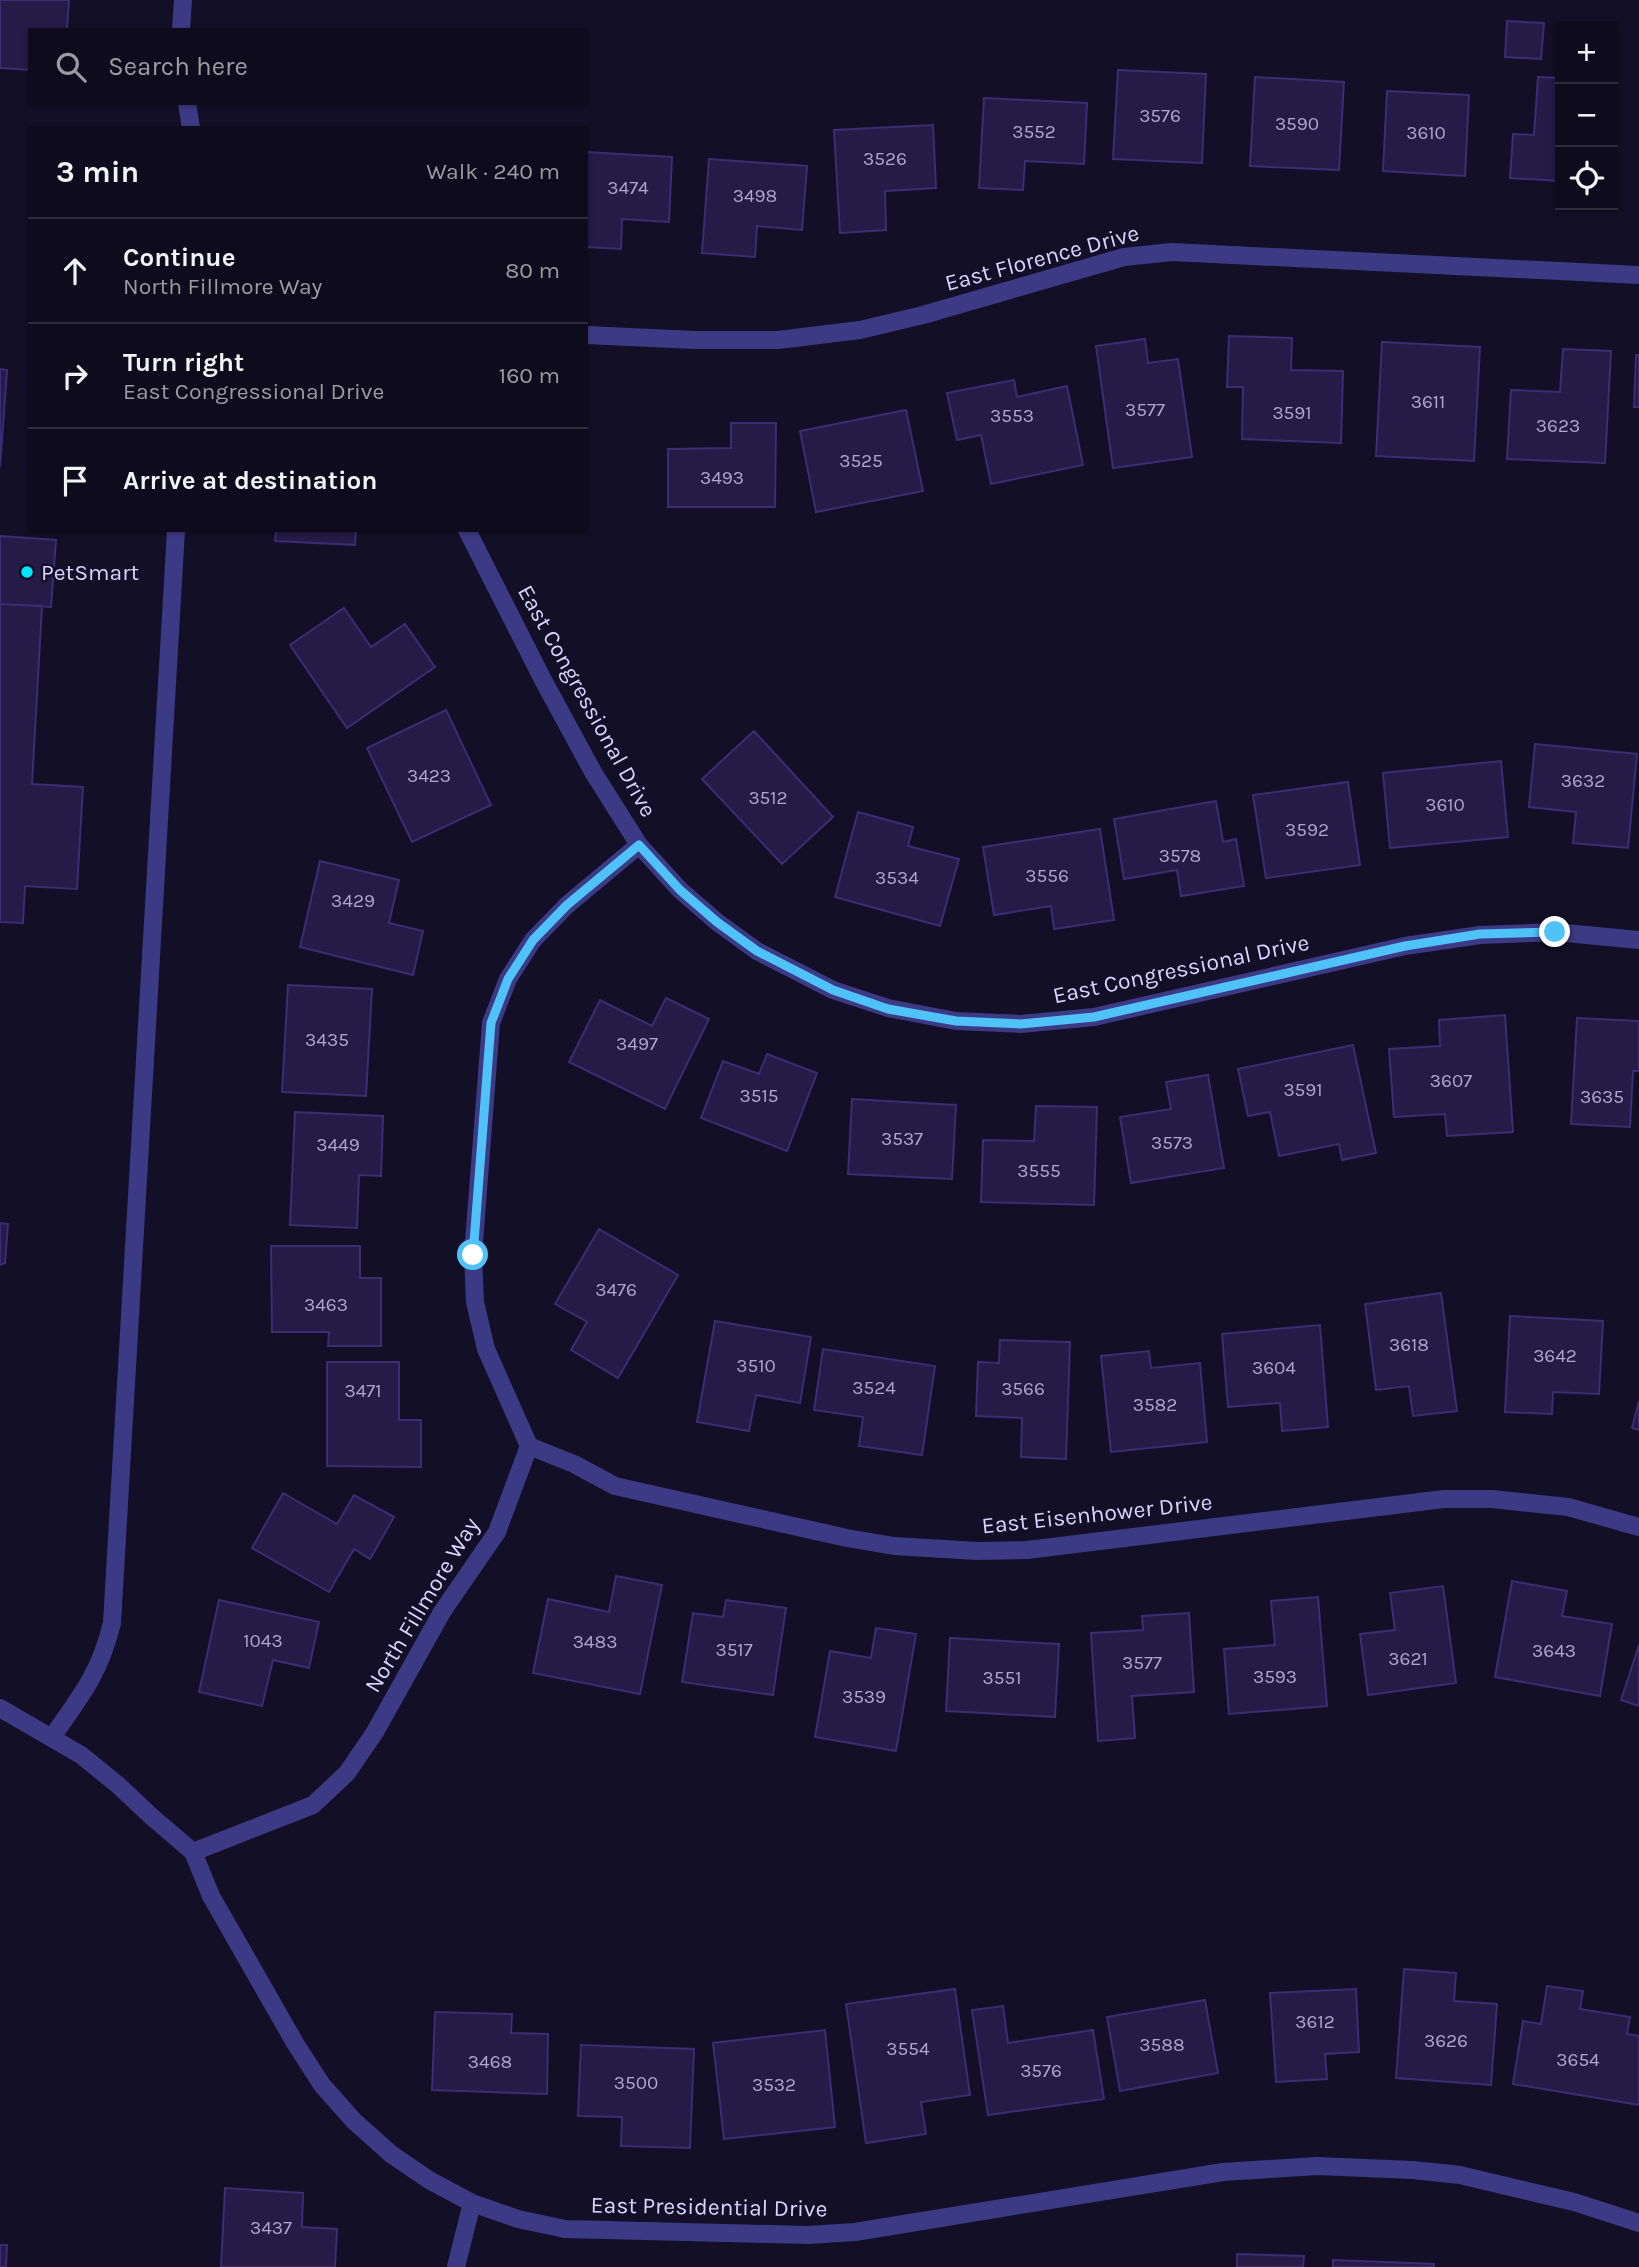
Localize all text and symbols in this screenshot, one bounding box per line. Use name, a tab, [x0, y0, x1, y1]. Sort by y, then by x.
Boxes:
map controls	[1555, 21, 1618, 210]
button: +	[1555, 21, 1618, 84]
search box	[28, 28, 588, 105]
icon: search	[52, 48, 90, 86]
text: Search here	[108, 51, 248, 82]
button: −	[1555, 84, 1618, 147]
house number: 3576	[1139, 105, 1181, 127]
house number: 3590	[1275, 113, 1319, 135]
house number: 3552	[1012, 121, 1056, 143]
house number: 3610	[1406, 122, 1446, 144]
button: locate	[1555, 147, 1618, 210]
house number: 3526	[863, 148, 907, 170]
text: 3 min	[56, 154, 139, 190]
text: Walk · 240 m	[426, 158, 560, 185]
house number: 3474	[607, 177, 649, 199]
house number: 3498	[733, 185, 777, 207]
street label: East Florence Drive	[942, 219, 1142, 297]
text: Continue	[123, 242, 235, 273]
icon: ahead	[56, 252, 94, 290]
text: 80 m	[505, 257, 560, 284]
text: North Fillmore Way	[123, 273, 322, 300]
text: Turn right	[123, 347, 244, 378]
icon: right	[56, 357, 94, 395]
text: 160 m	[499, 362, 560, 389]
text: East Congressional Drive	[123, 378, 384, 405]
house number: 3611	[1411, 391, 1445, 413]
house number: 3577	[1125, 399, 1165, 421]
house number: 3591	[1272, 402, 1312, 424]
house number: 3553	[990, 405, 1034, 427]
house number: 3623	[1536, 415, 1580, 437]
house number: 3525	[839, 450, 883, 472]
icon: arrive	[56, 462, 94, 500]
text: Arrive at destination	[123, 465, 377, 496]
house number: 3493	[700, 467, 744, 489]
place label: PetSmart	[41, 559, 140, 586]
marker: PetSmart	[19, 564, 35, 580]
street label: East Congressional Drive	[512, 580, 662, 822]
house number: 3423	[407, 765, 451, 787]
house number: 3632	[1561, 770, 1605, 792]
house number: 3512	[748, 787, 788, 809]
house number: 3610	[1425, 794, 1465, 816]
house number: 3592	[1285, 819, 1329, 841]
house number: 3578	[1159, 845, 1201, 867]
house number: 3556	[1025, 865, 1069, 887]
house number: 3534	[875, 867, 919, 889]
house number: 3429	[331, 890, 375, 912]
route end	[1539, 916, 1570, 947]
street label: East Congressional Drive	[1050, 929, 1312, 1009]
house number: 3435	[305, 1029, 349, 1051]
house number: 3497	[616, 1033, 658, 1055]
house number: 3607	[1430, 1070, 1472, 1092]
house number: 3591	[1283, 1079, 1323, 1101]
house number: 3515	[740, 1085, 778, 1107]
house number: 3635	[1580, 1086, 1624, 1108]
house number: 3537	[881, 1128, 923, 1150]
house number: 3573	[1151, 1132, 1193, 1154]
house number: 3449	[316, 1134, 360, 1156]
house number: 3555	[1017, 1160, 1061, 1182]
route start	[457, 1239, 488, 1270]
house number: 3476	[595, 1279, 637, 1301]
house number: 3463	[304, 1294, 348, 1316]
house number: 3618	[1389, 1334, 1429, 1356]
house number: 3642	[1533, 1345, 1577, 1367]
house number: 3510	[736, 1355, 776, 1377]
house number: 3604	[1252, 1357, 1296, 1379]
house number: 3524	[852, 1377, 896, 1399]
house number: 3566	[1001, 1378, 1045, 1400]
house number: 3471	[344, 1380, 382, 1402]
house number: 3582	[1133, 1394, 1177, 1416]
street label: East Eisenhower Drive	[980, 1488, 1214, 1540]
street label: North Fillmore Way	[359, 1512, 485, 1697]
house number: 1043	[243, 1630, 283, 1652]
house number: 3483	[573, 1631, 617, 1653]
house number: 3517	[715, 1639, 753, 1661]
house number: 3643	[1532, 1640, 1576, 1662]
house number: 3621	[1388, 1648, 1428, 1670]
house number: 3577	[1122, 1652, 1162, 1674]
house number: 3593	[1253, 1666, 1297, 1688]
house number: 3551	[983, 1667, 1021, 1689]
house number: 3539	[842, 1686, 886, 1708]
house number: 3612	[1295, 2011, 1335, 2033]
house number: 3626	[1424, 2030, 1468, 2052]
house number: 3588	[1139, 2034, 1185, 2056]
house number: 3554	[886, 2038, 930, 2060]
house number: 3654	[1556, 2049, 1600, 2071]
house number: 3468	[468, 2051, 512, 2073]
house number: 3576	[1020, 2060, 1062, 2082]
house number: 3500	[614, 2072, 658, 2094]
house number: 3532	[752, 2074, 796, 2096]
street label: East Presidential Drive	[590, 2191, 828, 2223]
house number: 3437	[250, 2217, 292, 2239]

